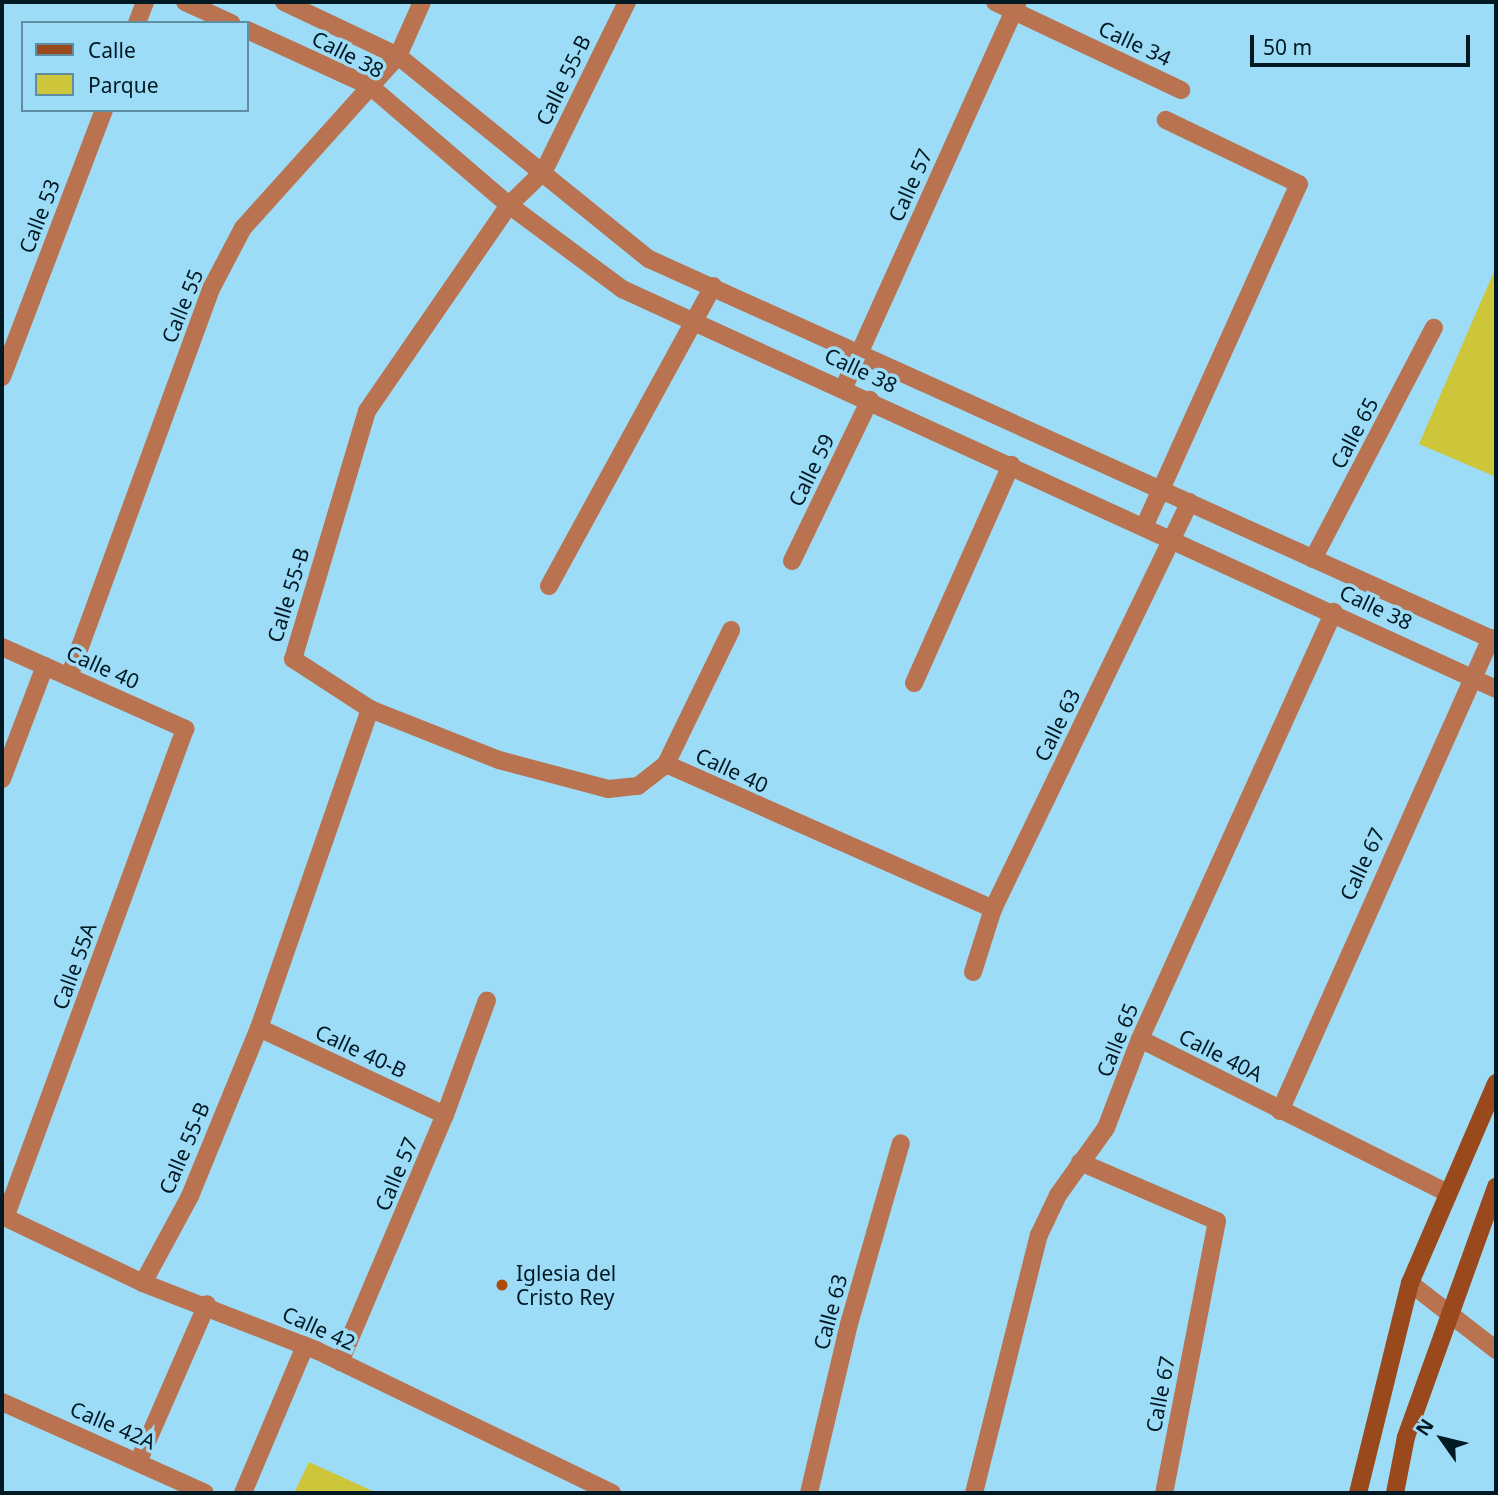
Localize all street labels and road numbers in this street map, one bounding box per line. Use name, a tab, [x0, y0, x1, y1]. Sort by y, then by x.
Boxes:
street label: Calle 34	[1095, 15, 1175, 71]
street label: Calle 38	[308, 25, 388, 83]
street label: Calle 55-B	[530, 31, 596, 129]
street label: Calle 57	[883, 145, 937, 225]
street label: Calle 53	[13, 175, 65, 257]
street label: Calle 55	[156, 265, 208, 347]
street label: Calle 38	[821, 342, 901, 398]
street label: Calle 65	[1325, 393, 1383, 473]
street label: Calle 59	[783, 430, 839, 510]
street label: Calle 55-B	[262, 545, 314, 645]
street label: Calle 38	[1336, 579, 1416, 635]
street label: Calle 40	[63, 640, 143, 694]
street label: Calle 63	[1029, 685, 1085, 765]
street label: Calle 40	[692, 742, 772, 798]
street label: Calle 67	[1334, 824, 1390, 904]
street label: Calle 55A	[47, 919, 101, 1013]
street label: Calle 65	[1091, 999, 1143, 1081]
street label: Calle 40-B	[311, 1019, 411, 1083]
street label: Calle 40A	[1175, 1023, 1267, 1087]
street label: Calle 55-B	[153, 1098, 215, 1198]
street label: Calle 57	[369, 1134, 423, 1214]
street label: Calle 63	[808, 1271, 852, 1353]
street label: Calle 42	[279, 1301, 359, 1355]
street label: Calle 67	[1140, 1354, 1180, 1434]
street label: Calle 42A	[66, 1396, 160, 1454]

